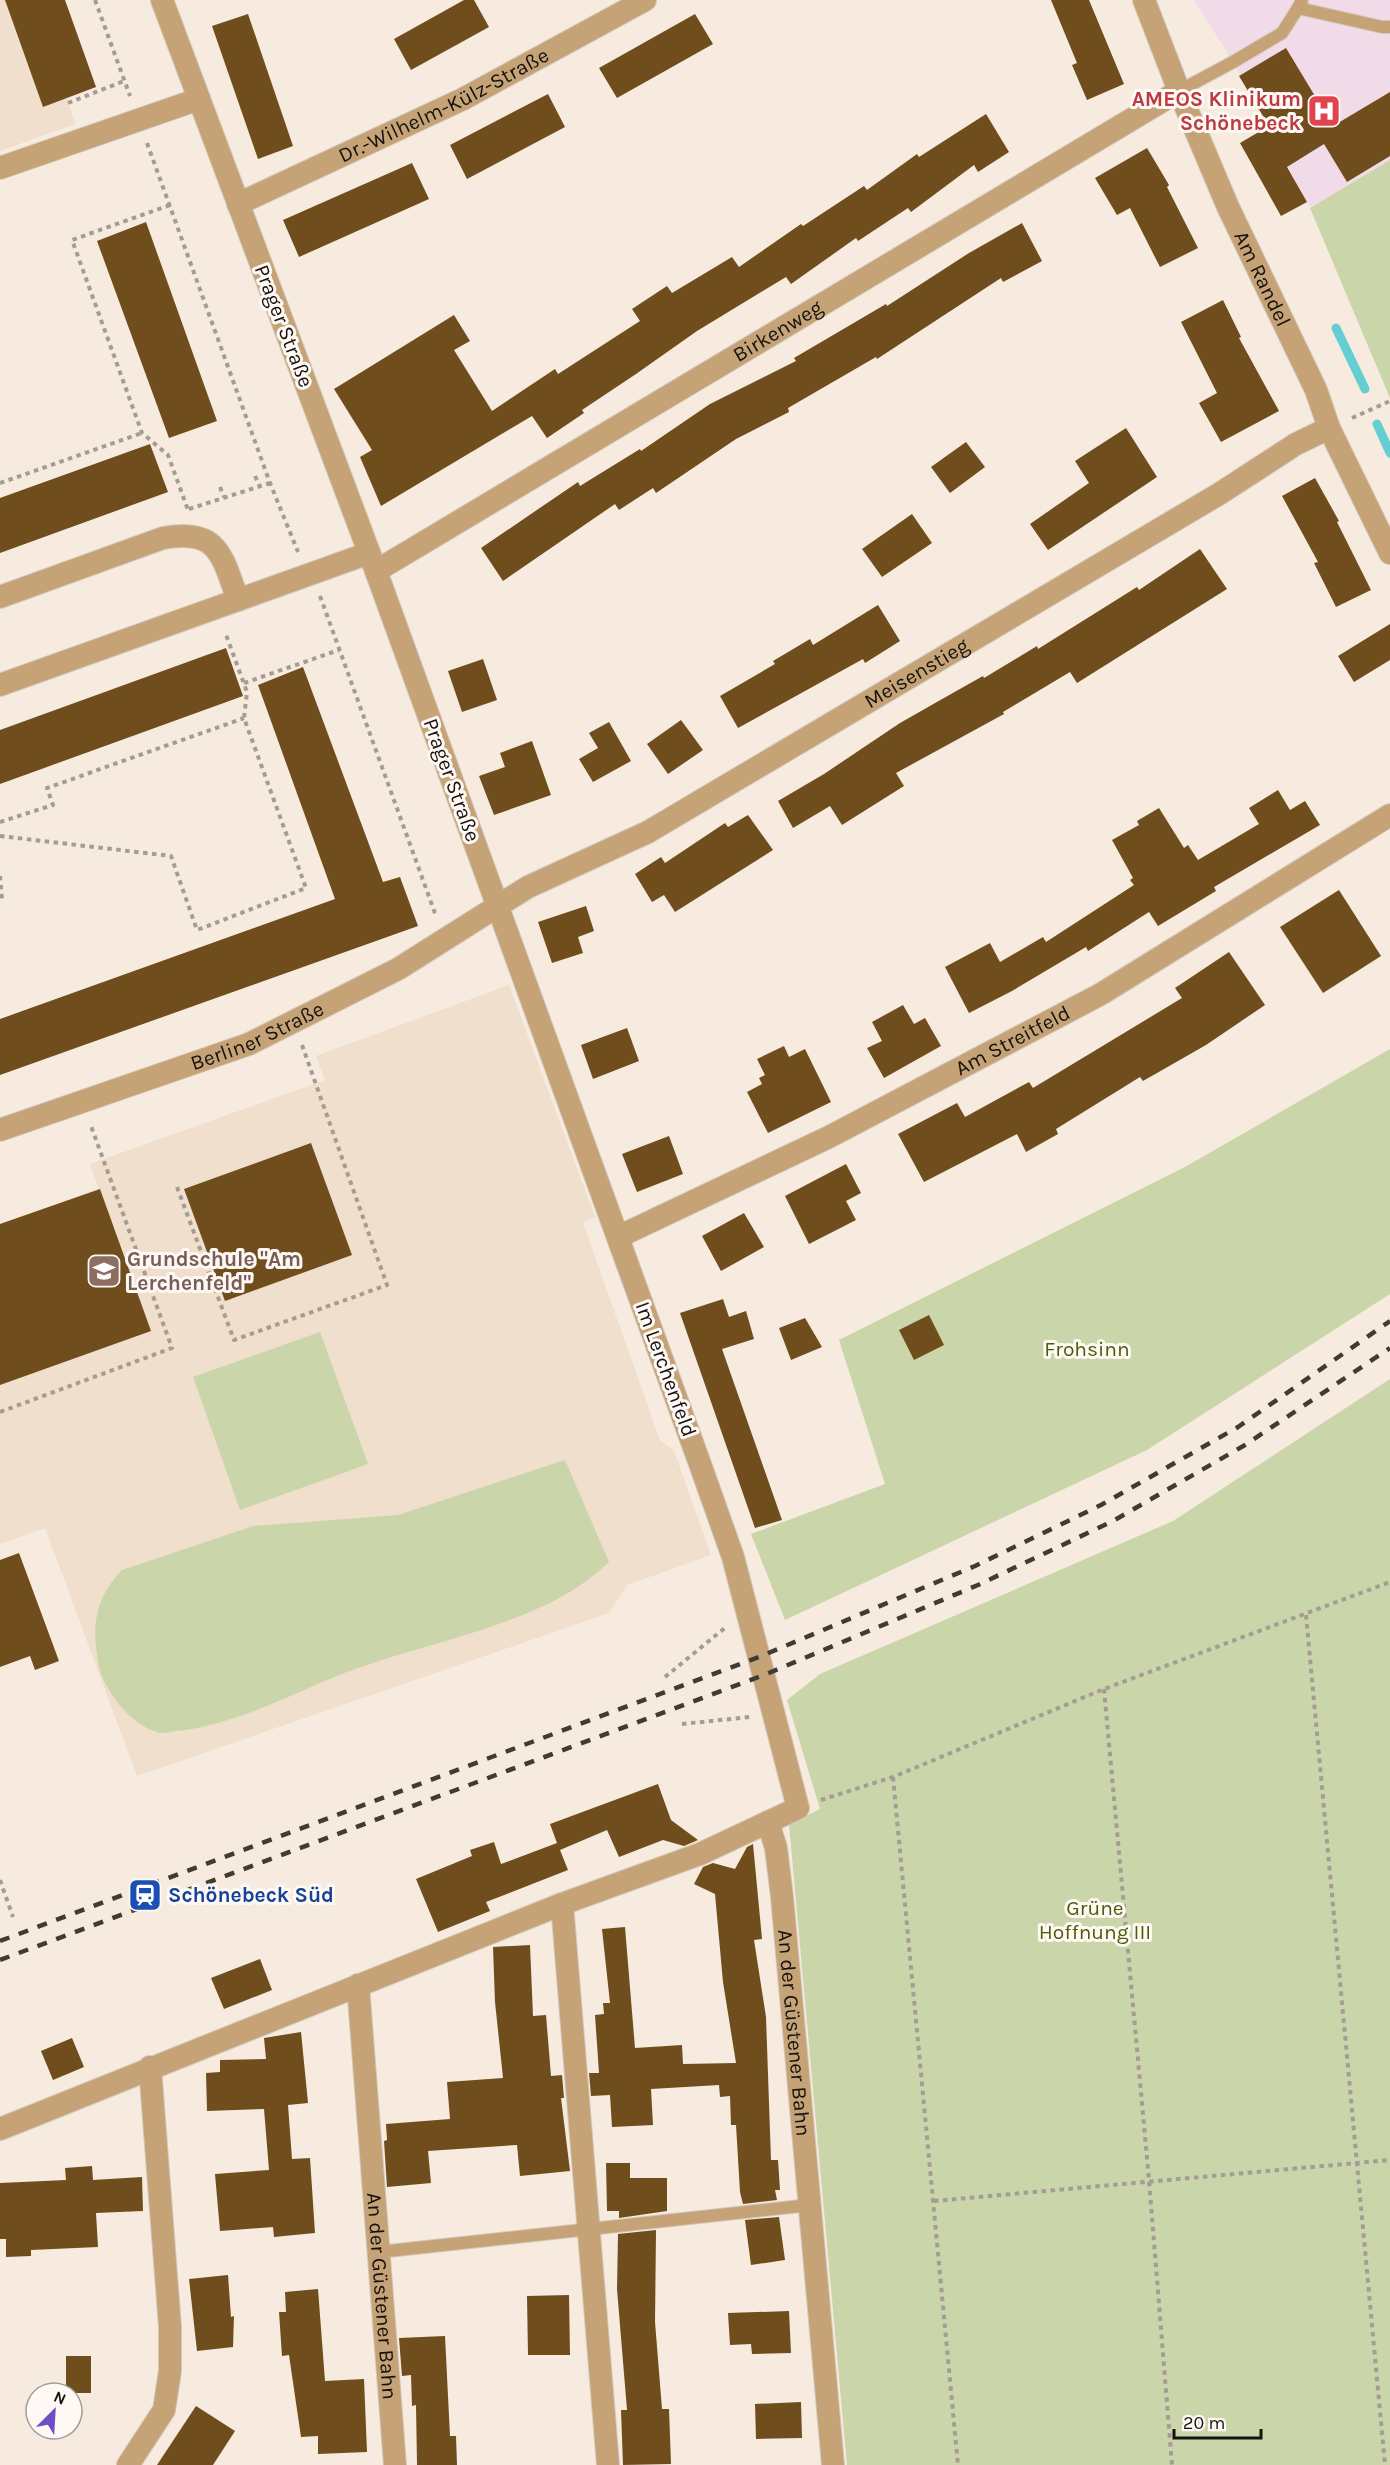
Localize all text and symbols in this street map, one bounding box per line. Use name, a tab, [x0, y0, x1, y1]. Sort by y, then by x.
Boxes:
street label: Dr.-Wilhelm-Külz-Straße	[334, 43, 553, 167]
place label: AMEOS Klinikum Schönebeck	[1132, 87, 1302, 135]
hospital icon: AMEOS Klinikum Schönebeck	[1306, 93, 1342, 129]
street label: Am Randel	[1229, 227, 1296, 330]
street label: Prager Straße	[250, 261, 318, 391]
street label: Birkenweg	[729, 295, 827, 367]
street label: Meisenstieg	[860, 633, 973, 713]
street label: Prager Straße	[419, 715, 485, 845]
street label: Berliner Straße	[187, 996, 328, 1075]
street label: Am Streitfeld	[951, 1000, 1074, 1080]
place label: Grundschule "Am Lerchenfeld"	[127, 1247, 301, 1295]
school or university icon: Grundschule "Am Lerchenfeld"	[86, 1253, 122, 1289]
street label: Im Lerchenfeld	[630, 1298, 702, 1440]
park label: Frohsinn	[1044, 1337, 1130, 1361]
station icon: Schönebeck Süd	[127, 1877, 163, 1913]
place label: Schönebeck Süd	[168, 1883, 334, 1907]
park label: Grüne Hoffnung III	[1039, 1896, 1151, 1944]
street label: An der Güstener Bahn	[773, 1928, 815, 2137]
street label: An der Güstener Bahn	[362, 2192, 402, 2401]
north arrow	[24, 2381, 84, 2441]
text: N	[51, 2387, 69, 2409]
scale bar	[1174, 2402, 1261, 2440]
text: 20 m	[1183, 2412, 1225, 2434]

